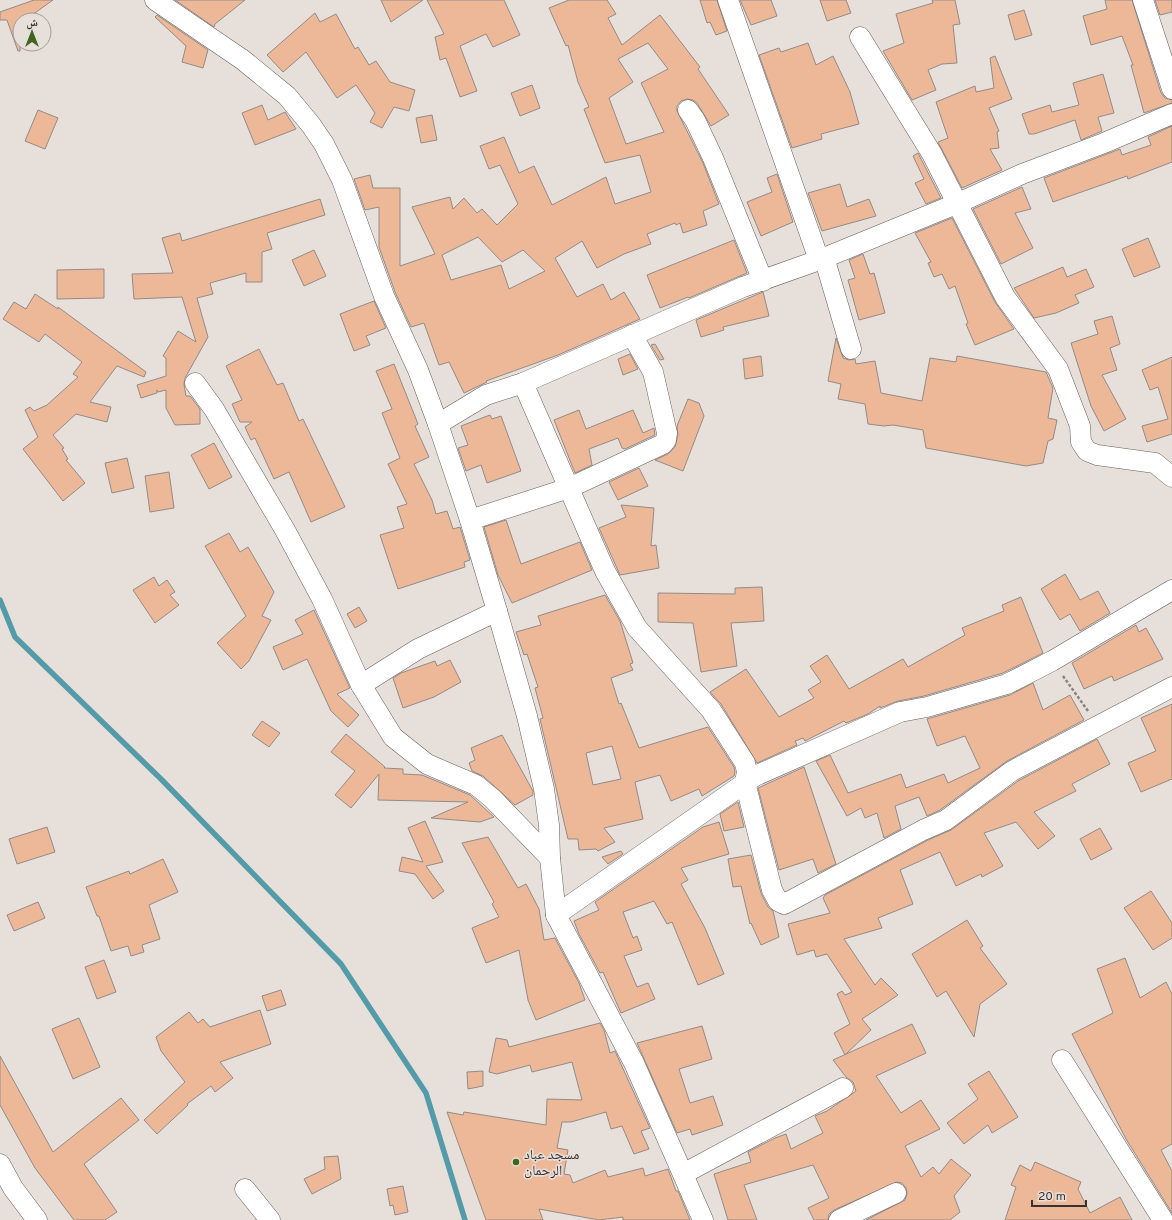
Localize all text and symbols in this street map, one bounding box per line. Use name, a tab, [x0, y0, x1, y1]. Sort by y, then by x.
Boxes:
north arrow	[12, 12, 52, 52]
text: ش	[26, 16, 38, 30]
place label: مسجد عباد الرحمان	[524, 1147, 579, 1180]
marker: مسجد عباد الرحمان	[511, 1157, 521, 1167]
scale bar	[1032, 1182, 1086, 1208]
text: 20 m	[1038, 1189, 1066, 1205]

